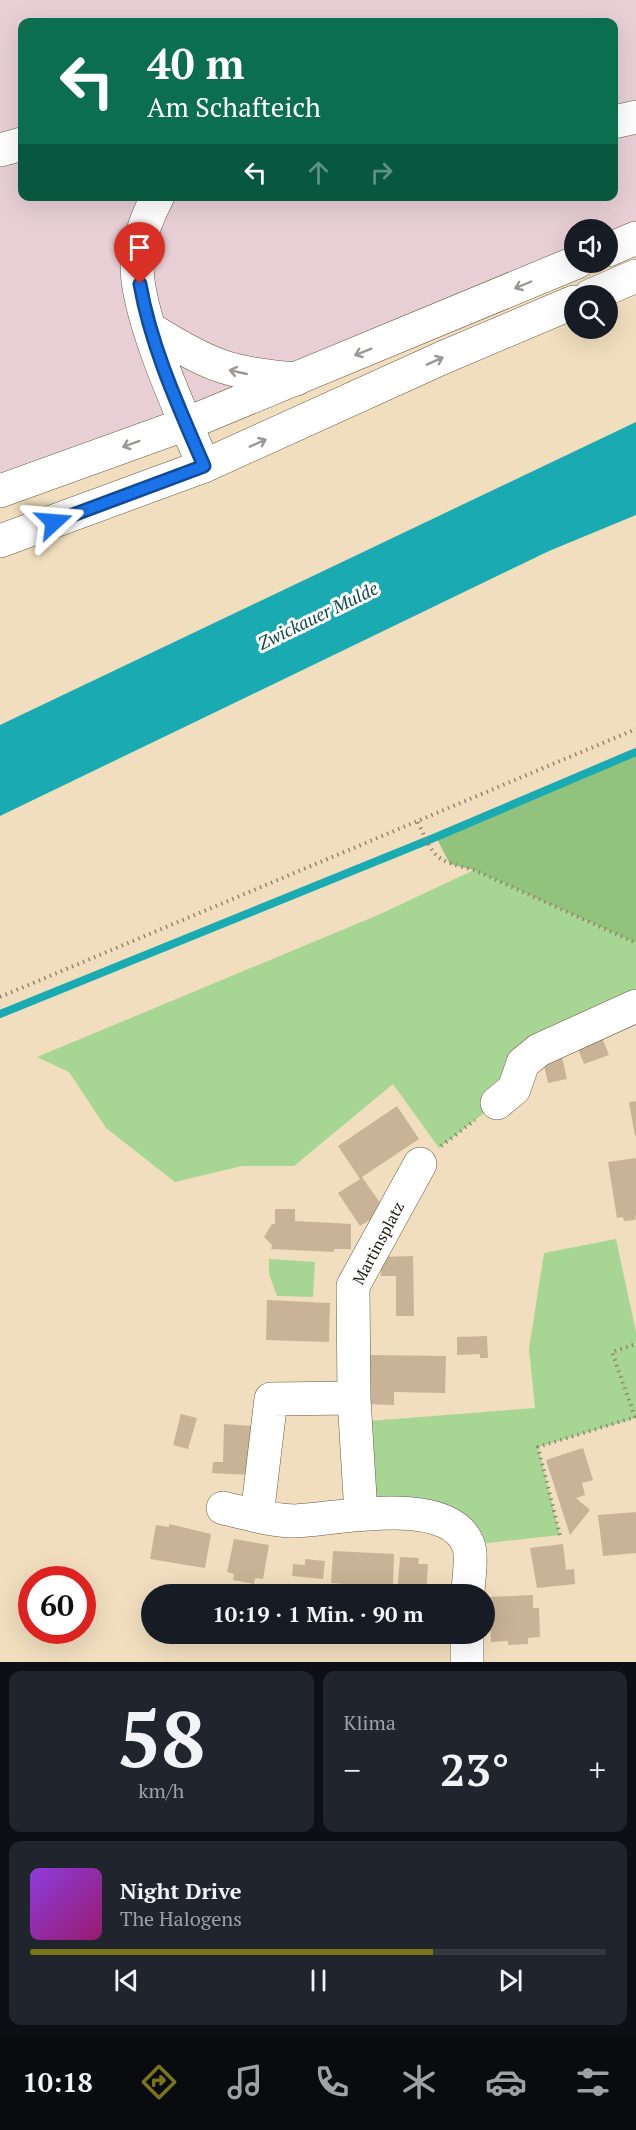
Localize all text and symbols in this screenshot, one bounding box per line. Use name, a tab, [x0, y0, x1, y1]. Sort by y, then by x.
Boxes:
text: 40 m	[147, 35, 245, 91]
icon: left	[48, 42, 126, 120]
text: Am Schafteich	[147, 89, 321, 125]
icon: left	[239, 156, 272, 189]
icon: ahead	[302, 156, 335, 189]
icon: right	[365, 156, 398, 189]
map controls	[564, 219, 618, 339]
button: sound	[564, 219, 618, 273]
pin	[114, 222, 165, 284]
icon: arrive	[123, 231, 156, 264]
one-way arrow	[514, 280, 533, 291]
button: search	[564, 285, 618, 339]
one-way arrow	[354, 347, 372, 358]
one-way arrow	[425, 355, 443, 366]
one-way arrow	[229, 366, 248, 377]
one-way arrow	[248, 437, 266, 448]
one-way arrow	[122, 440, 141, 451]
position arrow	[22, 490, 86, 554]
water label: Zwickauer Mulde	[253, 576, 382, 655]
street label: Martinsplatz	[347, 1198, 409, 1288]
speed limit sign: 60	[18, 1566, 96, 1644]
text: 10:19 · 1 Min. · 90 m	[212, 1599, 424, 1628]
text: 58	[117, 1686, 205, 1789]
text: Klima	[344, 1709, 396, 1736]
text: 23°	[440, 1739, 509, 1799]
text: −	[344, 1748, 361, 1791]
text: +	[588, 1748, 606, 1791]
text: km/h	[138, 1777, 184, 1804]
text: Night Drive	[120, 1876, 242, 1905]
text: The Halogens	[120, 1905, 242, 1932]
icon: previous	[110, 1964, 143, 1997]
icon: pause	[302, 1964, 335, 1997]
icon: next	[494, 1964, 527, 1997]
icon: directions	[138, 2061, 180, 2103]
icon: music	[224, 2061, 266, 2103]
icon: phone	[311, 2061, 353, 2103]
icon: climate	[398, 2061, 440, 2103]
icon: car	[485, 2061, 527, 2103]
icon: filters	[572, 2061, 614, 2103]
text: 10:18	[22, 2064, 93, 2100]

